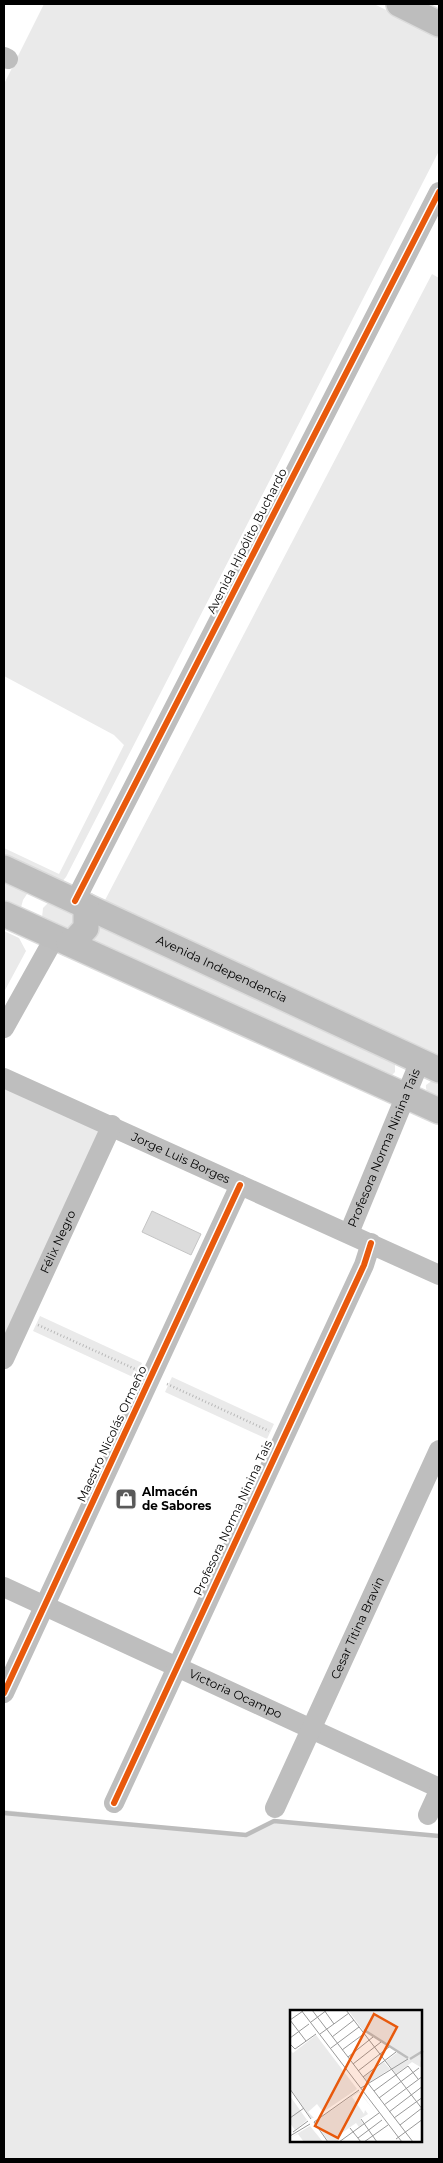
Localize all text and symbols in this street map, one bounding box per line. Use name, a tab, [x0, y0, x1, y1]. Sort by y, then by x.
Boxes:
street label: Avenida Hipólito Buchardo	[203, 466, 290, 616]
street label: Avenida Independencia	[154, 932, 290, 1006]
street label: Profesora Norma Ninina Tais	[344, 1066, 423, 1229]
street label: Jorge Luis Borges	[128, 1128, 233, 1186]
street label: Félix Negro	[37, 1208, 79, 1276]
street label: Maestro Nicolás Ormeño	[73, 1363, 150, 1504]
street label: Profesora Norma Ninina Tais	[190, 1437, 275, 1598]
place label: Almacén de Sabores	[141, 1484, 212, 1513]
shop icon: Almacén de Sabores	[114, 1487, 138, 1511]
street label: Cesar Titina Bravin	[327, 1574, 387, 1681]
street label: Victoria Ocampo	[187, 1666, 285, 1721]
inset map	[290, 2010, 423, 2143]

